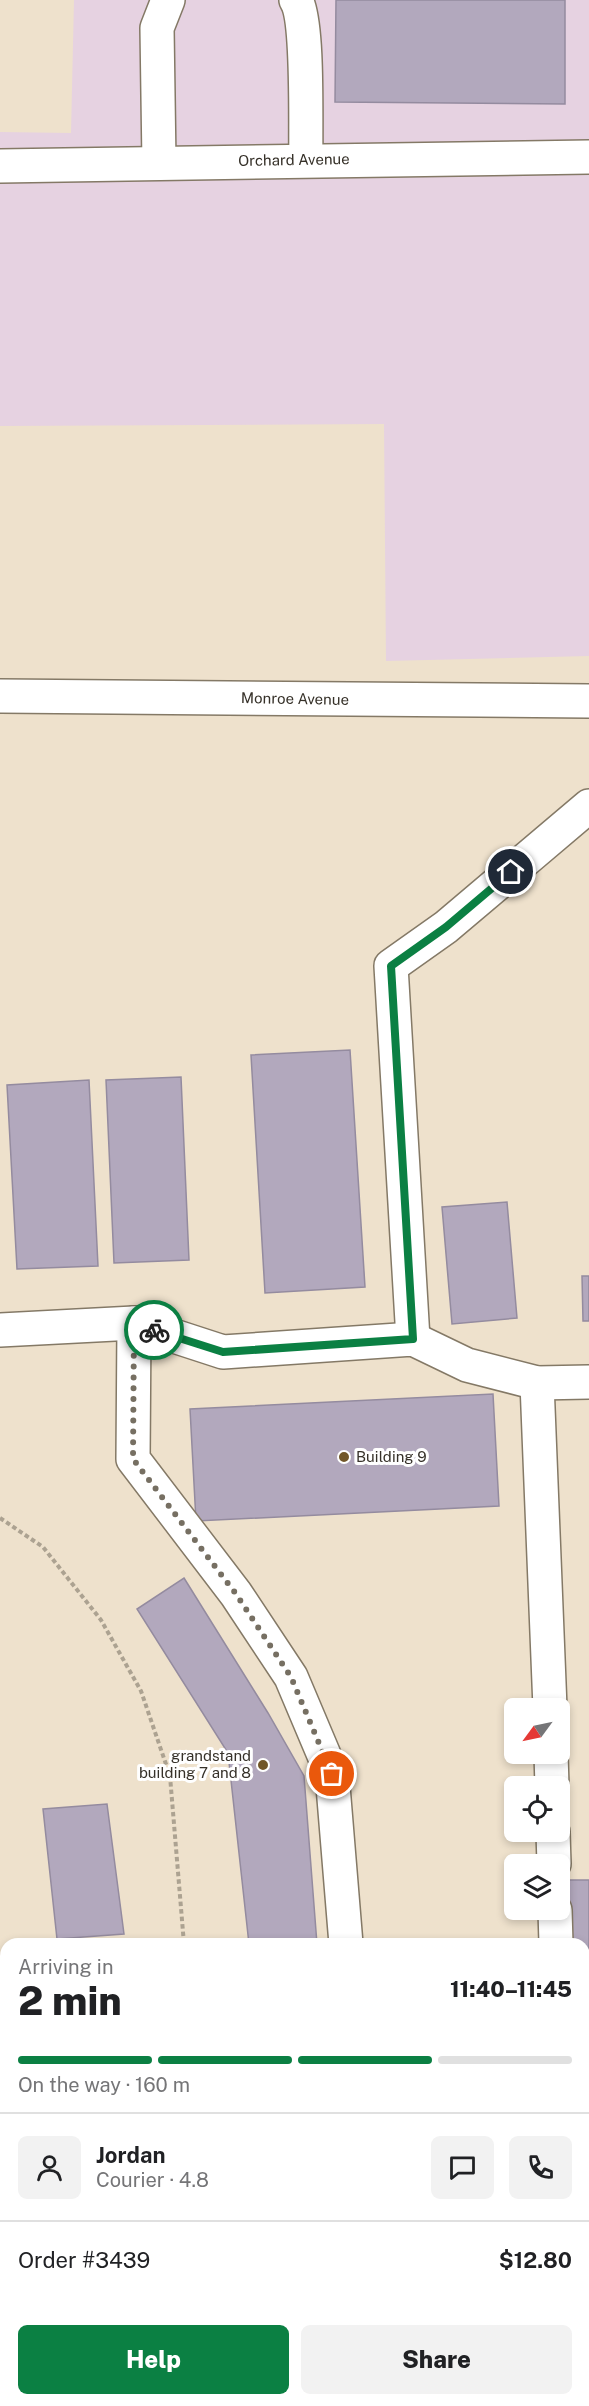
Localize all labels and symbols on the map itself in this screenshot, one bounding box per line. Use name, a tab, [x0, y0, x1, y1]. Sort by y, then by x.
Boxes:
street label: Orchard Avenue	[238, 150, 350, 169]
street label: Monroe Avenue	[241, 689, 349, 708]
pin	[485, 846, 536, 897]
courier	[124, 1300, 184, 1360]
place label: Building 9	[356, 1448, 427, 1465]
marker: Building 9	[337, 1450, 351, 1464]
north arrow	[504, 1698, 570, 1764]
place label: grandstand building 7 and 8	[139, 1747, 251, 1781]
pin	[306, 1748, 357, 1799]
marker: grandstand building 7 and 8	[256, 1758, 270, 1772]

